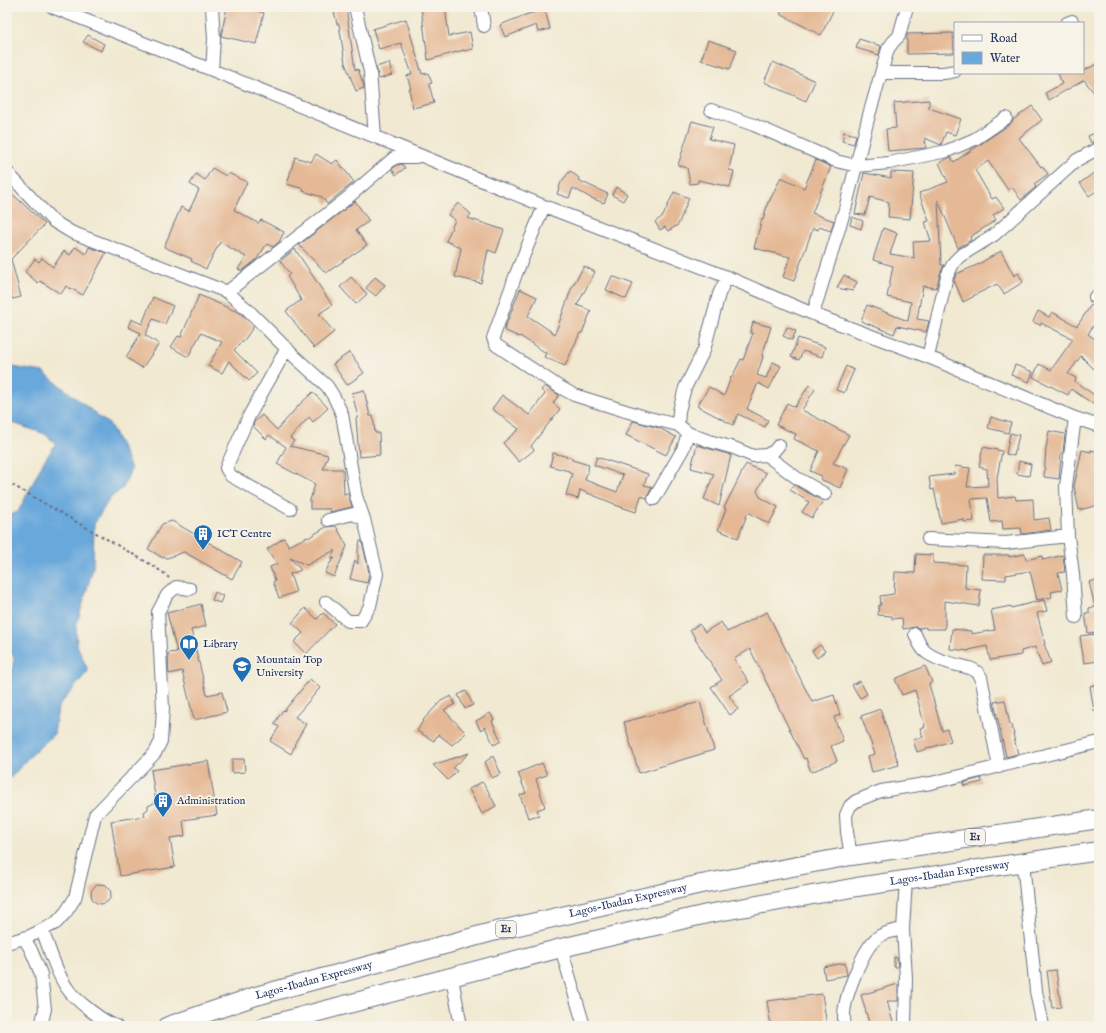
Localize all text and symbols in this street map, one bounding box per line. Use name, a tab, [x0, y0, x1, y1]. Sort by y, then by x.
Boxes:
legend	[954, 22, 1084, 74]
text: Road	[990, 31, 1018, 46]
text: Water	[990, 51, 1021, 66]
building icon: ICT Centre	[192, 523, 214, 551]
place label: ICT Centre	[217, 527, 272, 541]
library icon: Library	[178, 633, 200, 661]
place label: Library	[203, 637, 238, 651]
place label: Mountain Top University	[256, 653, 322, 680]
school or university icon: Mountain Top University	[231, 655, 253, 683]
building icon: Administration	[152, 790, 174, 818]
place label: Administration	[176, 794, 246, 808]
road number: E1	[965, 829, 985, 845]
street label: Lagos-Ibadan Expressway	[889, 857, 1011, 889]
street label: Lagos-Ibadan Expressway	[568, 880, 689, 921]
road number: E1	[496, 921, 516, 937]
street label: Lagos-Ibadan Expressway	[254, 958, 375, 1003]

